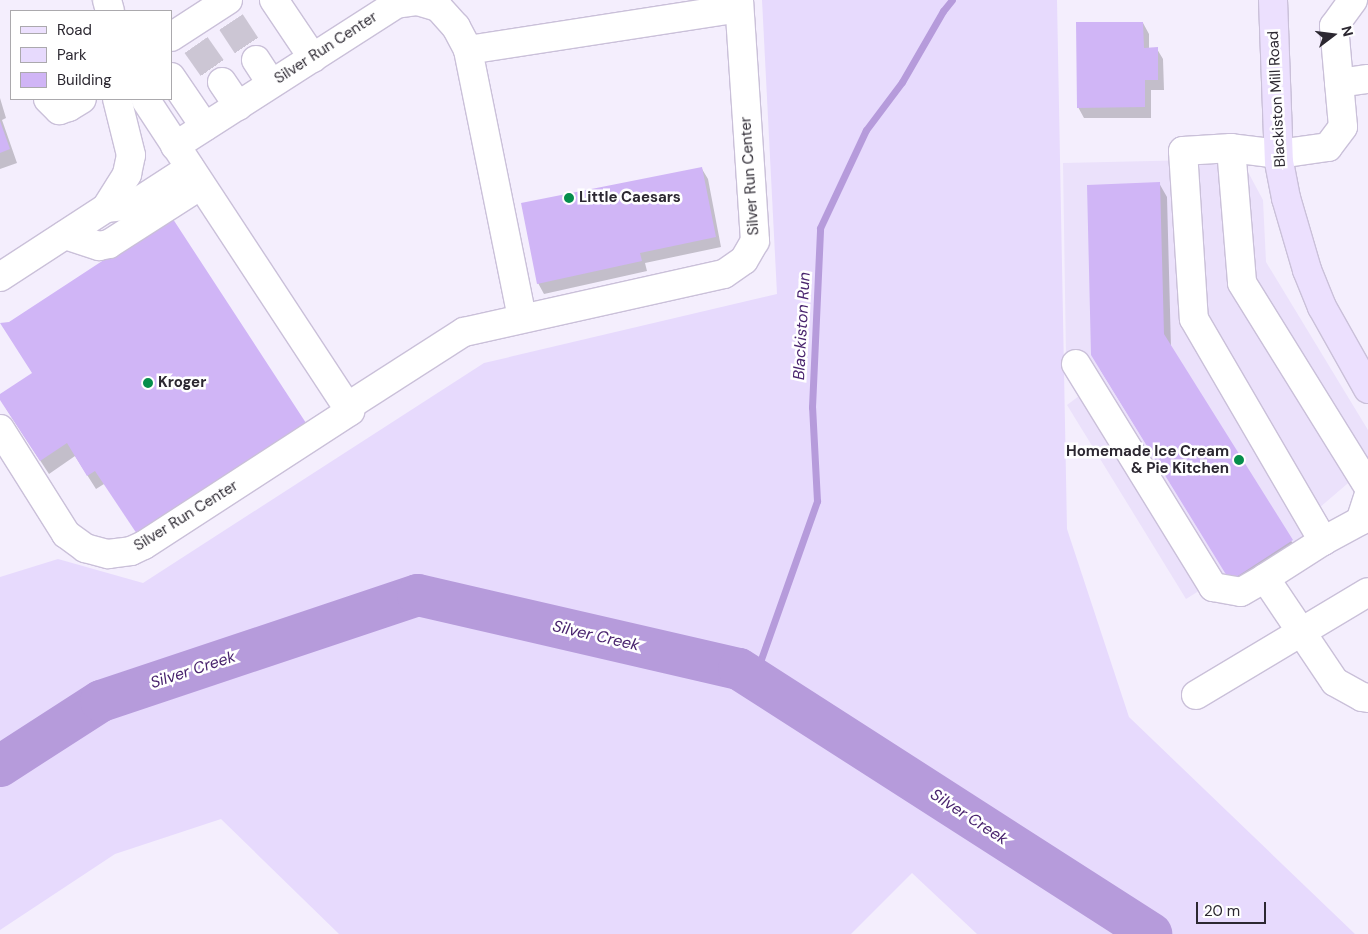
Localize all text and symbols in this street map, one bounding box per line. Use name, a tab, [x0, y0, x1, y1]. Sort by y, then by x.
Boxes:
street label: Silver Run Center	[271, 8, 381, 88]
legend	[10, 10, 172, 100]
north arrow	[1308, 10, 1358, 60]
text: Road	[57, 20, 92, 40]
text: N	[1337, 24, 1358, 38]
street label: Blackiston Mill Road	[1264, 30, 1290, 168]
text: Park	[57, 45, 87, 65]
text: Building	[57, 70, 112, 90]
street label: Silver Run Center	[737, 116, 763, 236]
place label: Little Caesars	[579, 189, 681, 207]
marker: Little Caesars	[563, 192, 575, 204]
water label: Blackiston Run	[790, 271, 814, 381]
place label: Kroger	[158, 374, 206, 392]
marker: Kroger	[142, 377, 154, 389]
place label: Homemade Ice Cream & Pie Kitchen	[1066, 442, 1229, 477]
marker: Homemade Ice Cream & Pie Kitchen	[1233, 454, 1245, 466]
street label: Silver Run Center	[131, 477, 241, 555]
water label: Silver Creek	[551, 617, 641, 655]
water label: Silver Creek	[148, 647, 238, 693]
water label: Silver Creek	[927, 785, 1011, 849]
scale bar	[1198, 892, 1268, 924]
text: 20 m	[1204, 901, 1240, 921]

